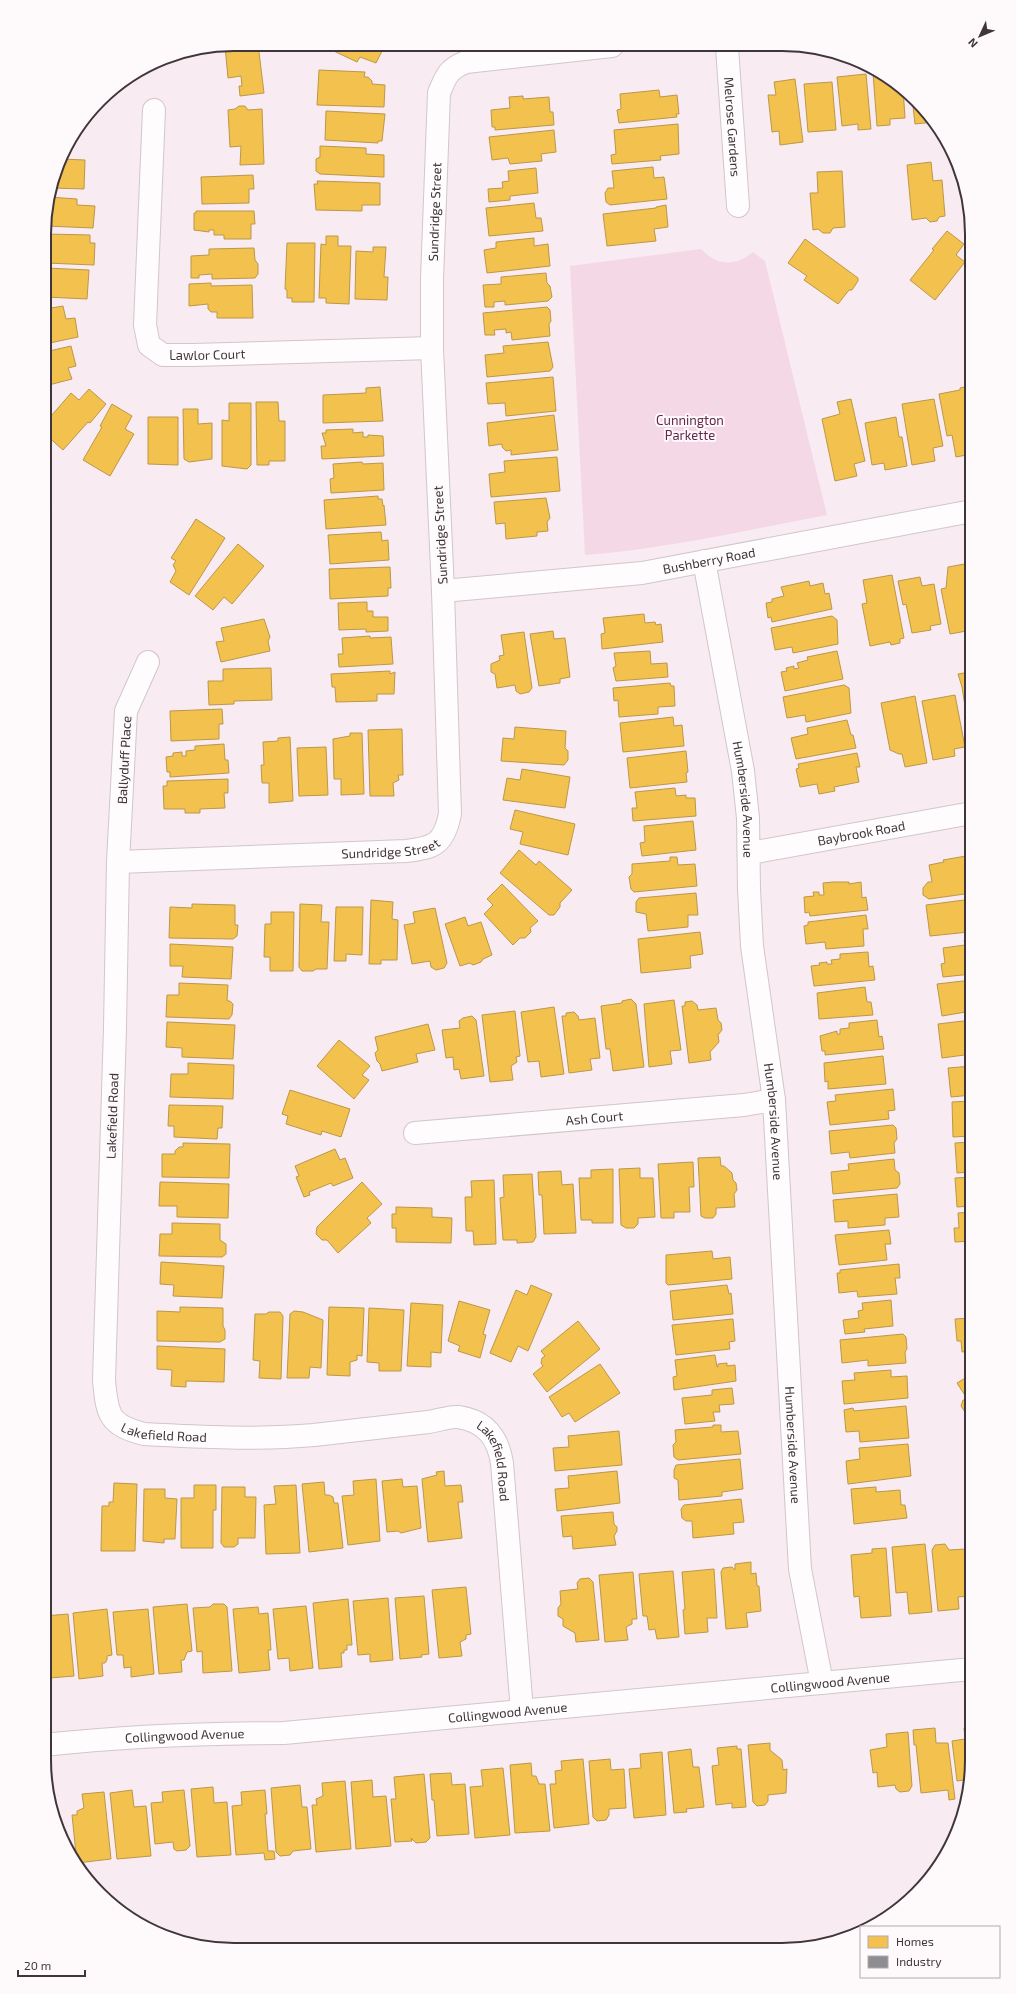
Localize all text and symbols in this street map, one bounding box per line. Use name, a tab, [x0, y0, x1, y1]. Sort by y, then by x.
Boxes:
north arrow	[960, 16, 1000, 56]
text: N	[965, 36, 980, 51]
street label: Melrose Gardens	[721, 76, 744, 177]
street label: Sundridge Street	[425, 162, 444, 261]
street label: Lawlor Court	[169, 345, 246, 363]
park label: Cunnington Parkette	[656, 412, 724, 443]
street label: Sundridge Street	[429, 485, 451, 585]
street label: Bushberry Road	[661, 544, 757, 577]
street label: Ballyduff Place	[114, 715, 134, 805]
street label: Humberside Avenue	[730, 740, 757, 858]
street label: Baybrook Road	[816, 817, 906, 849]
street label: Sundridge Street	[341, 835, 443, 861]
street label: Humberside Avenue	[761, 1062, 786, 1181]
street label: Lakefield Road	[103, 1073, 121, 1159]
street label: Ash Court	[565, 1107, 624, 1128]
street label: Humberside Avenue	[782, 1386, 804, 1504]
street label: Lakefield Road	[474, 1417, 513, 1502]
street label: Lakefield Road	[118, 1419, 207, 1445]
street label: Collingwood Avenue	[770, 1669, 891, 1696]
street label: Collingwood Avenue	[447, 1699, 568, 1726]
street label: Collingwood Avenue	[124, 1725, 245, 1746]
legend	[860, 1926, 1000, 1978]
text: Homes	[896, 1934, 934, 1948]
scale bar	[18, 1952, 85, 1978]
text: Industry	[896, 1954, 942, 1968]
text: 20 m	[24, 1958, 51, 1972]

